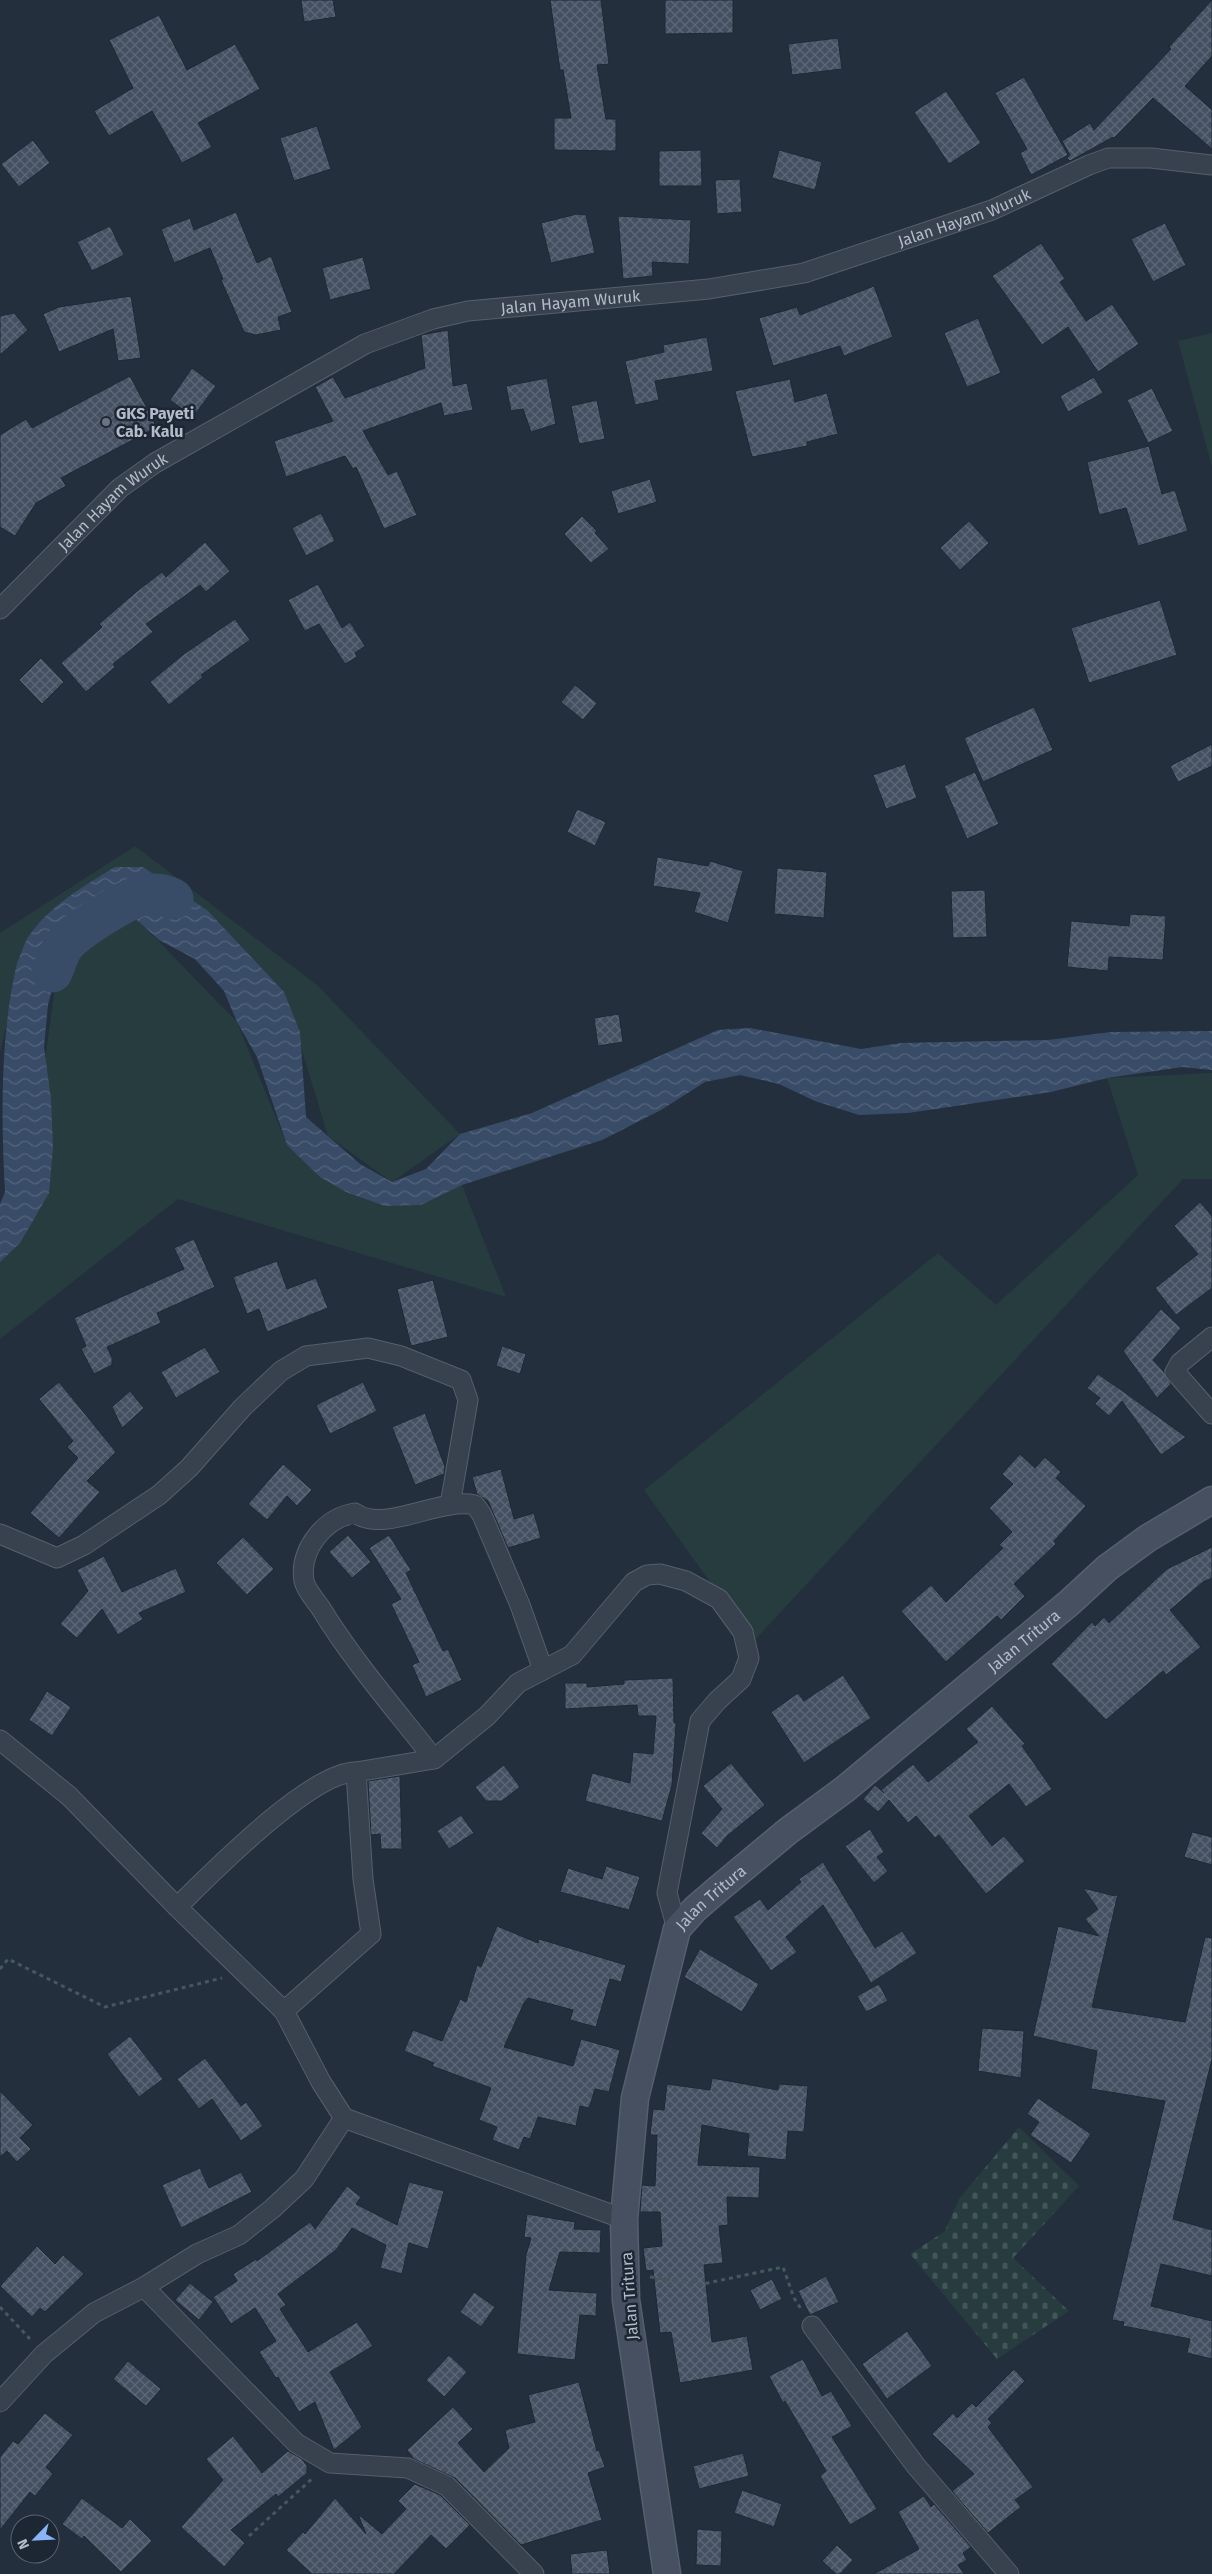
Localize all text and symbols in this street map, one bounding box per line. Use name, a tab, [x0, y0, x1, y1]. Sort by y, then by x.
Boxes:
street label: Jalan Hayam Wuruk	[895, 184, 1034, 251]
street label: Jalan Hayam Wuruk	[500, 286, 642, 318]
place label: GKS Payeti Cab. Kalu	[116, 404, 194, 441]
marker: GKS Payeti Cab. Kalu	[100, 416, 112, 428]
street label: Jalan Hayam Wuruk	[54, 449, 172, 555]
street label: Jalan Tritura	[984, 1606, 1064, 1677]
street label: Jalan Tritura	[672, 1861, 750, 1934]
street label: Jalan Tritura	[617, 2251, 642, 2341]
north arrow	[10, 2514, 60, 2564]
text: N	[14, 2536, 33, 2552]

